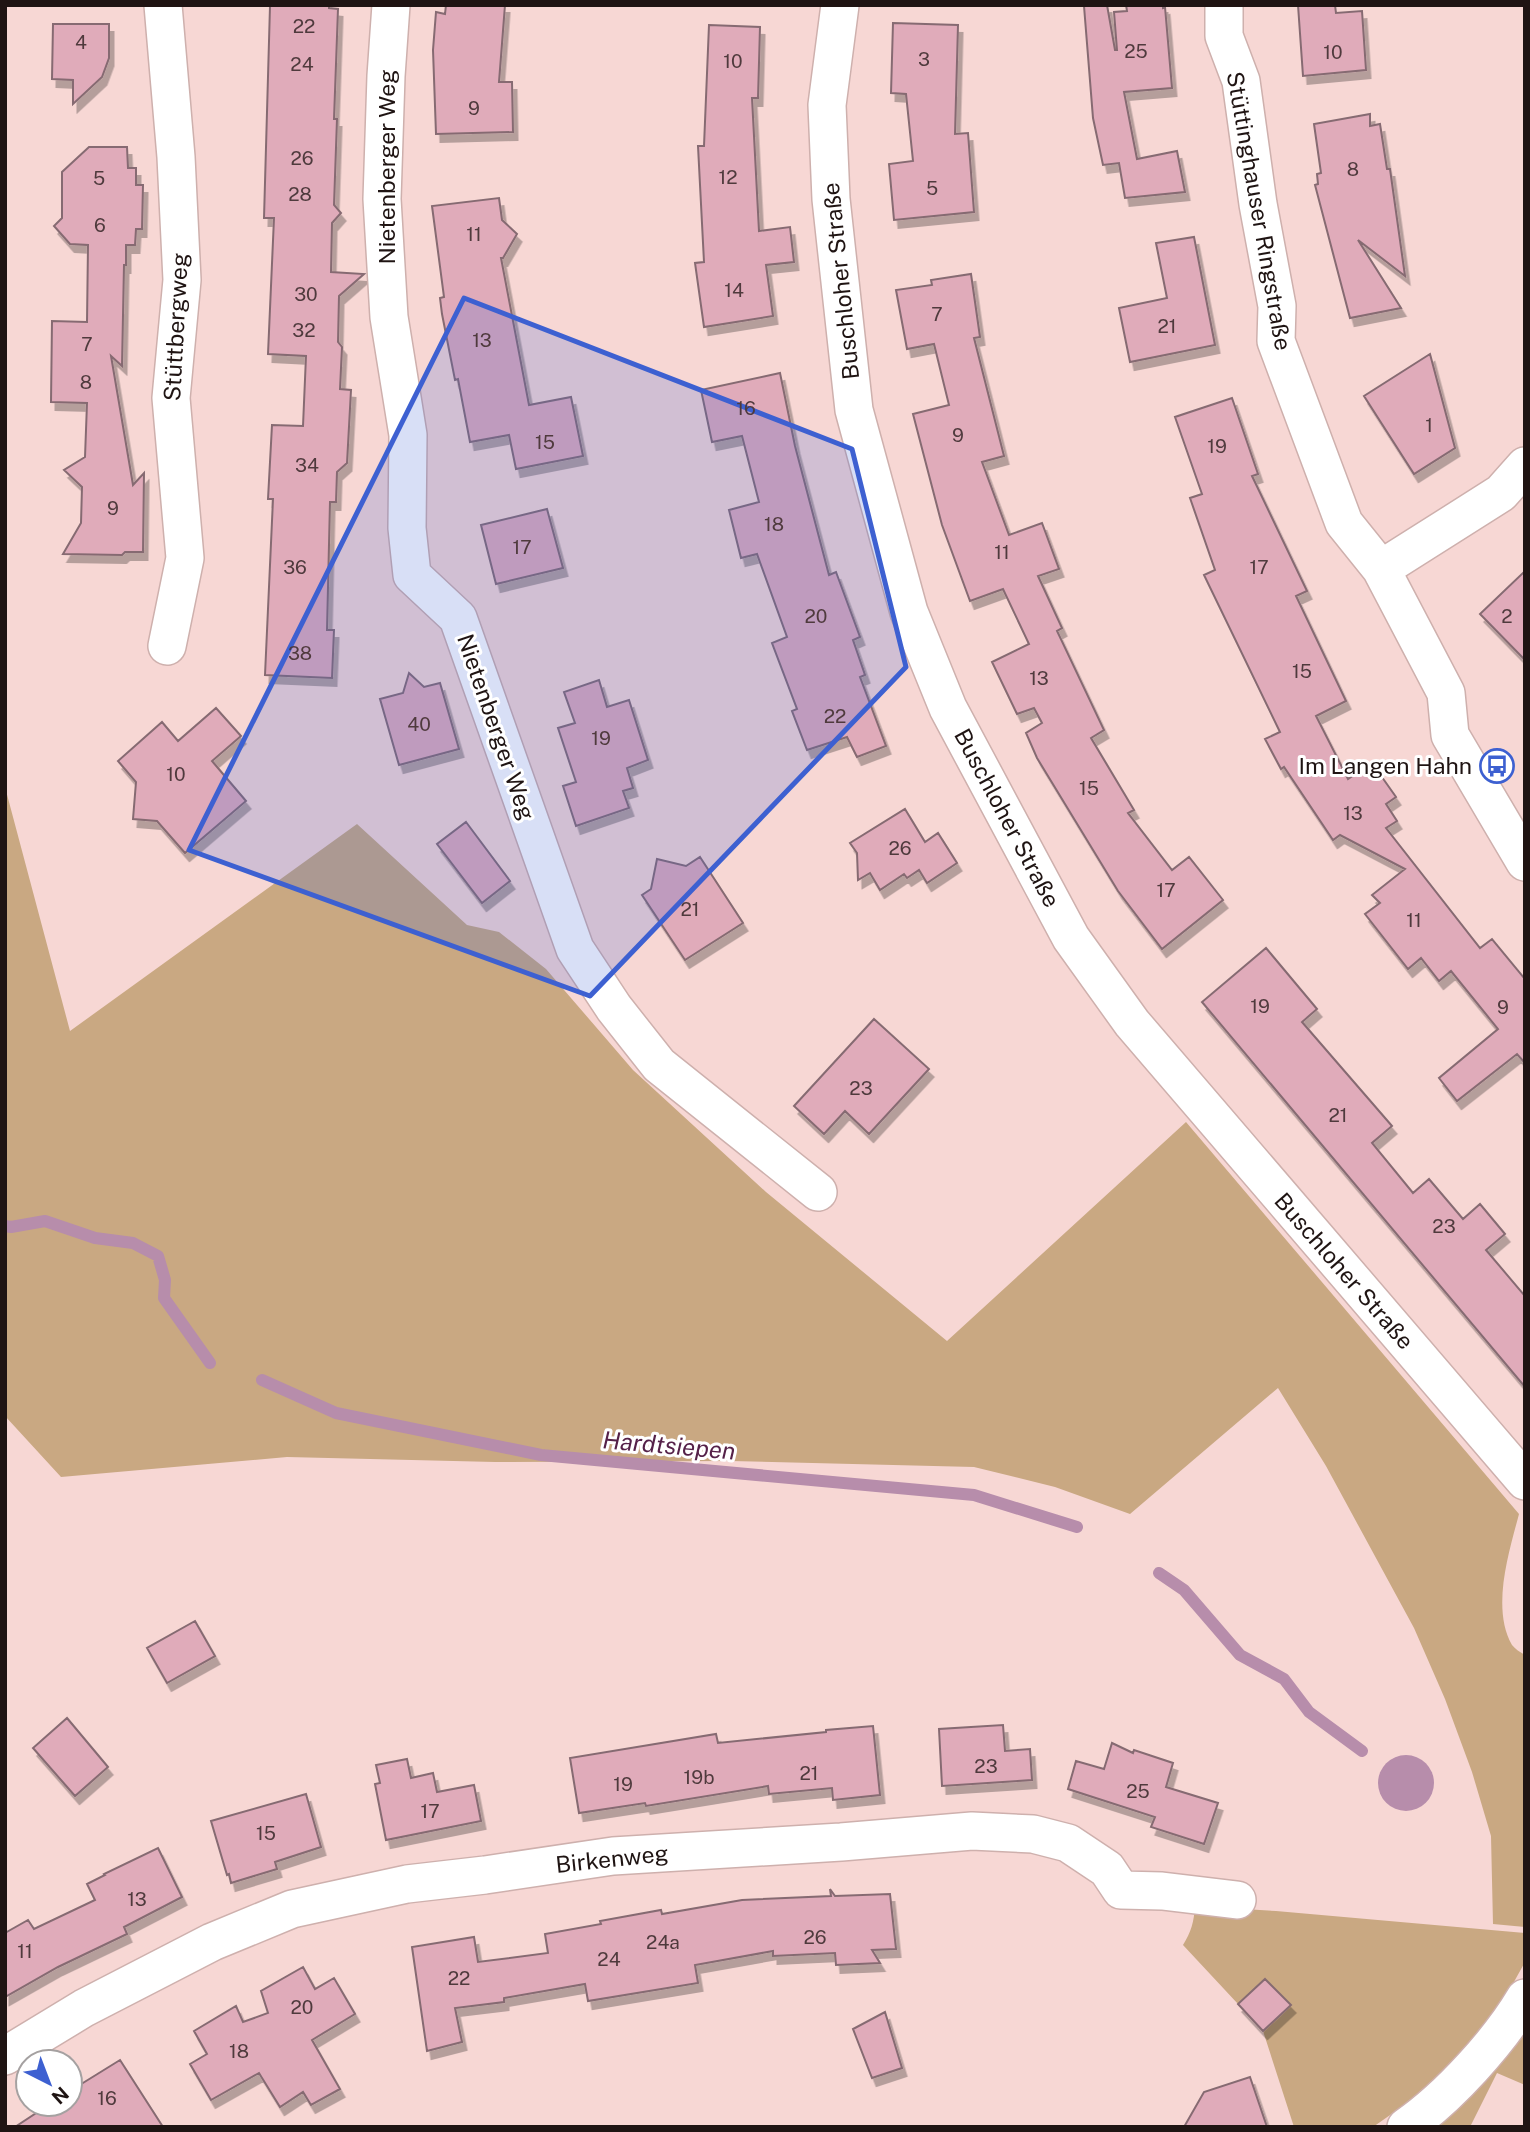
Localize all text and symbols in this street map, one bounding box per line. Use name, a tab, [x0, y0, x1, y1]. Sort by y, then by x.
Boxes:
house number: 22	[293, 15, 315, 37]
house number: 4	[75, 31, 87, 53]
house number: 25	[1124, 40, 1148, 62]
house number: 10	[1323, 41, 1343, 63]
house number: 3	[918, 48, 930, 70]
house number: 10	[723, 50, 743, 72]
house number: 24	[290, 53, 314, 75]
street label: Nietenberger Weg	[373, 69, 400, 265]
street label: Stüttinghauser Ringstraße	[1222, 69, 1297, 352]
house number: 9	[468, 97, 480, 119]
house number: 26	[290, 147, 314, 169]
house number: 8	[1347, 158, 1359, 180]
house number: 12	[718, 166, 738, 188]
house number: 5	[93, 167, 105, 189]
house number: 5	[926, 177, 938, 199]
street label: Buschloher Straße	[817, 181, 864, 381]
house number: 28	[288, 183, 312, 205]
house number: 6	[94, 214, 106, 236]
house number: 11	[466, 223, 482, 245]
street label: Stüttbergweg	[158, 252, 193, 402]
house number: 14	[724, 279, 744, 301]
house number: 30	[294, 283, 318, 305]
house number: 7	[931, 303, 943, 325]
house number: 21	[1157, 315, 1177, 337]
house number: 32	[292, 319, 316, 341]
house number: 13	[472, 329, 492, 351]
house number: 7	[81, 333, 93, 355]
house number: 8	[80, 371, 92, 393]
house number: 16	[736, 397, 756, 419]
house number: 1	[1425, 414, 1433, 436]
house number: 9	[952, 424, 964, 446]
house number: 15	[535, 431, 555, 453]
house number: 19	[1207, 435, 1227, 457]
house number: 34	[295, 454, 319, 476]
house number: 9	[107, 497, 119, 519]
house number: 18	[764, 513, 784, 535]
house number: 17	[512, 536, 532, 558]
house number: 11	[994, 541, 1010, 563]
house number: 36	[283, 556, 307, 578]
house number: 17	[1249, 556, 1269, 578]
house number: 20	[805, 605, 827, 627]
house number: 2	[1501, 605, 1513, 627]
street label: Nietenberger Weg	[452, 630, 541, 823]
house number: 38	[288, 642, 312, 664]
house number: 15	[1292, 660, 1312, 682]
house number: 13	[1029, 667, 1049, 689]
house number: 22	[824, 705, 846, 727]
house number: 40	[407, 713, 431, 735]
street label: Buschloher Straße	[949, 724, 1066, 912]
house number: 19	[591, 727, 611, 749]
bus stop icon: Im Langen Hahn	[1478, 747, 1516, 785]
place label: Im Langen Hahn	[1298, 752, 1472, 779]
house number: 10	[166, 763, 186, 785]
house number: 15	[1079, 777, 1099, 799]
house number: 13	[1343, 802, 1363, 824]
house number: 26	[888, 837, 912, 859]
house number: 17	[1156, 879, 1176, 901]
house number: 21	[680, 898, 700, 920]
house number: 11	[1406, 909, 1422, 931]
house number: 19	[1250, 995, 1270, 1017]
house number: 9	[1497, 996, 1509, 1018]
house number: 23	[849, 1077, 873, 1099]
house number: 21	[1328, 1104, 1348, 1126]
street label: Buschloher Straße	[1269, 1187, 1420, 1354]
house number: 23	[1432, 1215, 1456, 1237]
water label: Hardtsiepen	[602, 1425, 737, 1465]
house number: 23	[974, 1755, 998, 1777]
house number: 21	[799, 1762, 819, 1784]
house number: 19b	[684, 1766, 714, 1788]
house number: 19	[613, 1773, 633, 1795]
house number: 25	[1126, 1780, 1150, 1802]
house number: 17	[420, 1800, 440, 1822]
house number: 15	[256, 1822, 276, 1844]
street label: Birkenweg	[554, 1839, 670, 1878]
house number: 13	[127, 1888, 147, 1910]
house number: 26	[803, 1926, 827, 1948]
house number: 24a	[646, 1931, 680, 1953]
house number: 11	[17, 1940, 33, 1962]
house number: 24	[597, 1948, 621, 1970]
house number: 22	[448, 1967, 470, 1989]
house number: 20	[291, 1996, 313, 2018]
house number: 18	[229, 2040, 249, 2062]
north arrow	[14, 2048, 84, 2118]
text: N	[47, 2082, 73, 2109]
house number: 16	[97, 2087, 117, 2109]

